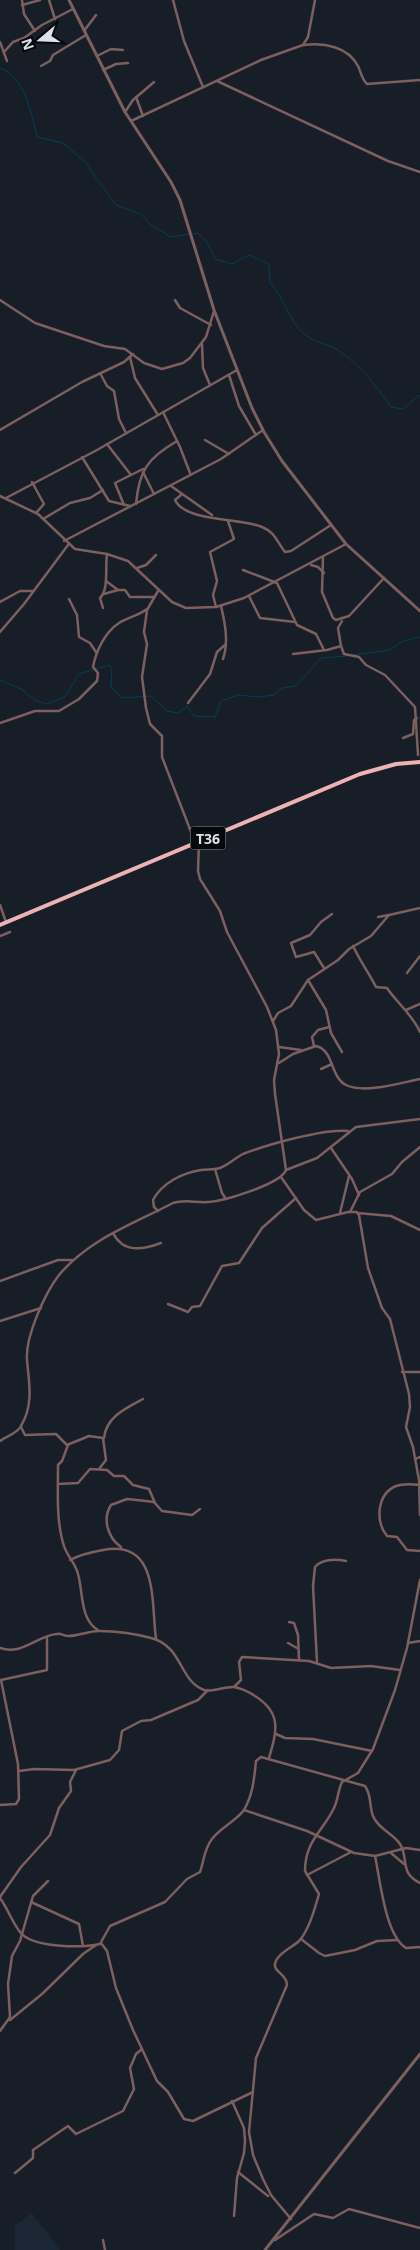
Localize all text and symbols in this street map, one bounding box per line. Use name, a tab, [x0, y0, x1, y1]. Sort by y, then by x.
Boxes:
north arrow	[15, 15, 65, 65]
text: N	[16, 36, 38, 53]
road number: T36	[190, 826, 226, 850]

